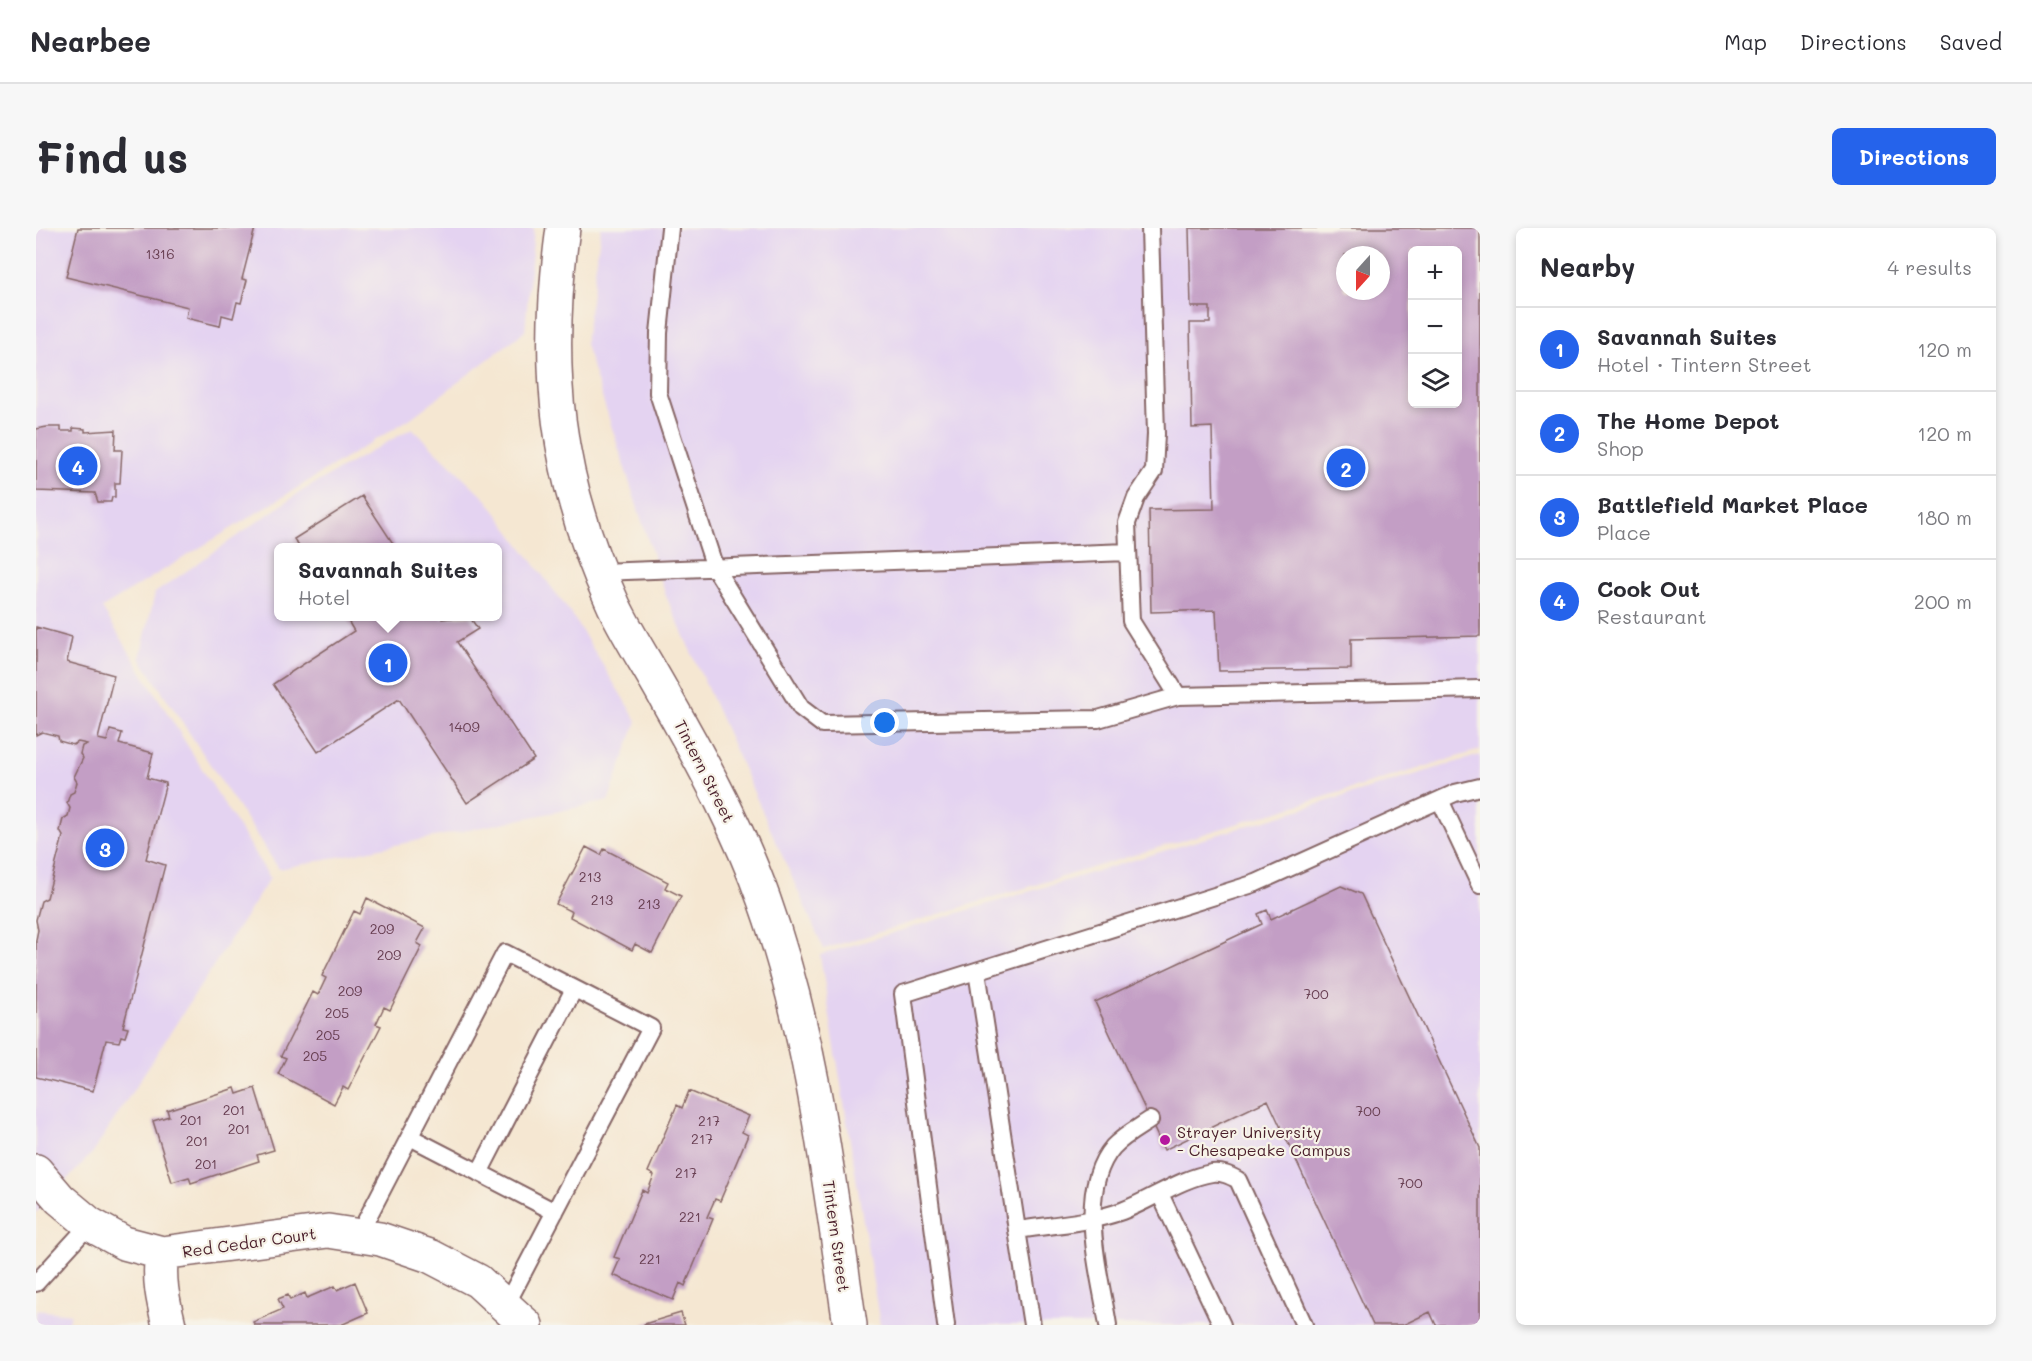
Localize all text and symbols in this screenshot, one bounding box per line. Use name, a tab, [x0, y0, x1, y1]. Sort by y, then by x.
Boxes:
text: Nearbee	[30, 23, 151, 59]
text: Map	[1724, 28, 1767, 55]
text: Directions	[1800, 28, 1907, 55]
text: Saved	[1940, 28, 2002, 55]
button: Directions	[1832, 128, 1996, 185]
text: Find us	[36, 129, 188, 184]
house number: 1316	[145, 244, 175, 263]
north arrow	[1336, 246, 1390, 300]
map controls	[1408, 246, 1462, 408]
button: +	[1408, 246, 1462, 300]
text: Nearby	[1540, 250, 1635, 284]
text: 4 results	[1887, 254, 1972, 280]
button: −	[1408, 300, 1462, 354]
text: Savannah Suites	[1597, 322, 1777, 351]
text: 1	[1555, 336, 1564, 362]
text: 120 m	[1917, 336, 1972, 362]
text: Hotel · Tintern Street	[1597, 351, 1812, 377]
button: layers	[1408, 354, 1462, 408]
text: The Home Depot	[1597, 406, 1779, 435]
text: 2	[1554, 420, 1565, 446]
text: 120 m	[1917, 420, 1972, 446]
text: Shop	[1597, 435, 1644, 461]
pin: 4	[58, 444, 98, 488]
pin: 2	[1326, 446, 1366, 490]
text: Battlefield Market Place	[1597, 490, 1868, 519]
text: 3	[1554, 504, 1566, 530]
text: 180 m	[1916, 504, 1972, 530]
text: Place	[1597, 519, 1651, 545]
popup	[274, 543, 502, 621]
text: Savannah Suites	[298, 555, 478, 584]
text: Cook Out	[1597, 574, 1700, 603]
text: Hotel	[298, 584, 350, 610]
text: 4	[1553, 588, 1566, 614]
text: 200 m	[1914, 588, 1972, 614]
text: Restaurant	[1597, 603, 1707, 629]
pin: 1	[368, 640, 408, 686]
your location	[870, 708, 899, 737]
street label: Tintern Street	[670, 716, 740, 826]
house number: 1409	[448, 717, 480, 736]
pin: 3	[86, 826, 124, 870]
house number: 213	[579, 867, 601, 886]
house number: 213	[591, 890, 613, 909]
house number: 213	[638, 894, 660, 913]
house number: 209	[370, 919, 394, 938]
house number: 209	[377, 945, 401, 964]
house number: 209	[338, 981, 362, 1000]
house number: 700	[1303, 984, 1329, 1003]
house number: 205	[325, 1003, 349, 1022]
house number: 205	[316, 1025, 340, 1044]
house number: 205	[303, 1046, 327, 1065]
house number: 201	[223, 1100, 245, 1119]
house number: 700	[1355, 1101, 1381, 1120]
house number: 201	[180, 1110, 202, 1129]
house number: 217	[698, 1111, 720, 1130]
house number: 201	[228, 1119, 250, 1138]
place label: Strayer University - Chesapeake Campus	[1177, 1121, 1351, 1160]
house number: 217	[691, 1129, 713, 1148]
house number: 201	[186, 1131, 208, 1150]
marker: Strayer University - Chesapeake Campus	[1158, 1133, 1172, 1147]
house number: 201	[195, 1154, 217, 1173]
house number: 217	[675, 1163, 697, 1182]
house number: 700	[1397, 1173, 1423, 1192]
street label: Tintern Street	[819, 1179, 855, 1293]
house number: 221	[679, 1207, 701, 1226]
street label: Red Cedar Court	[181, 1222, 317, 1262]
house number: 221	[639, 1249, 661, 1268]

